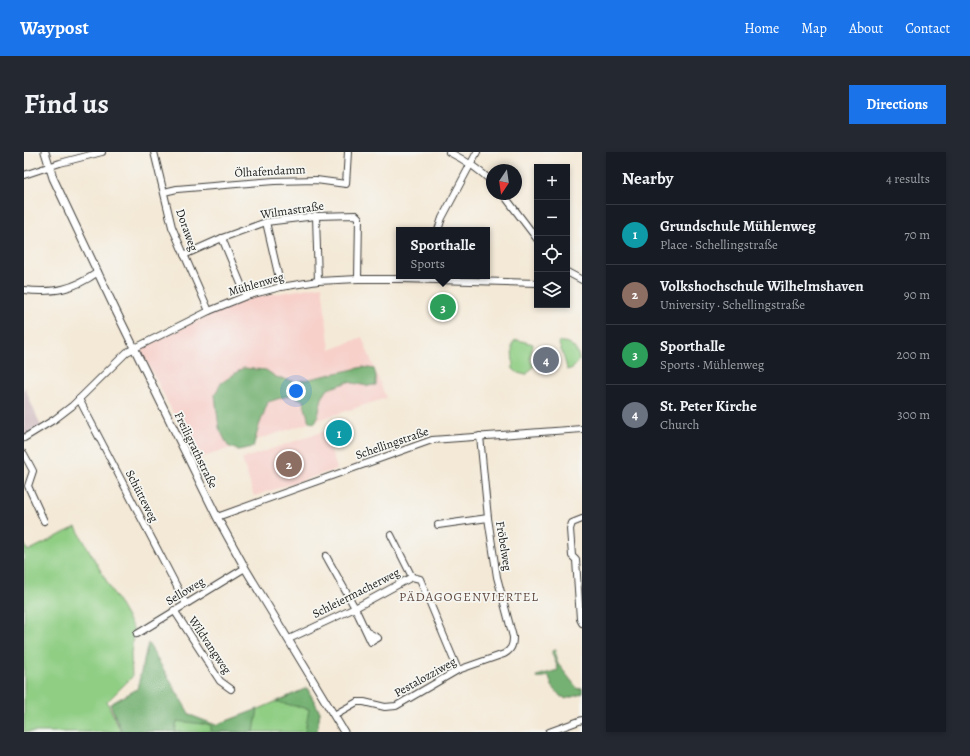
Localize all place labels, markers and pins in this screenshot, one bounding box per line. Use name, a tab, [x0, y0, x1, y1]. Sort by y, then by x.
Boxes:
pin: 3	[430, 292, 456, 322]
pin: 4	[533, 345, 559, 375]
pin: 1	[326, 418, 352, 448]
pin: 2	[276, 449, 302, 479]

